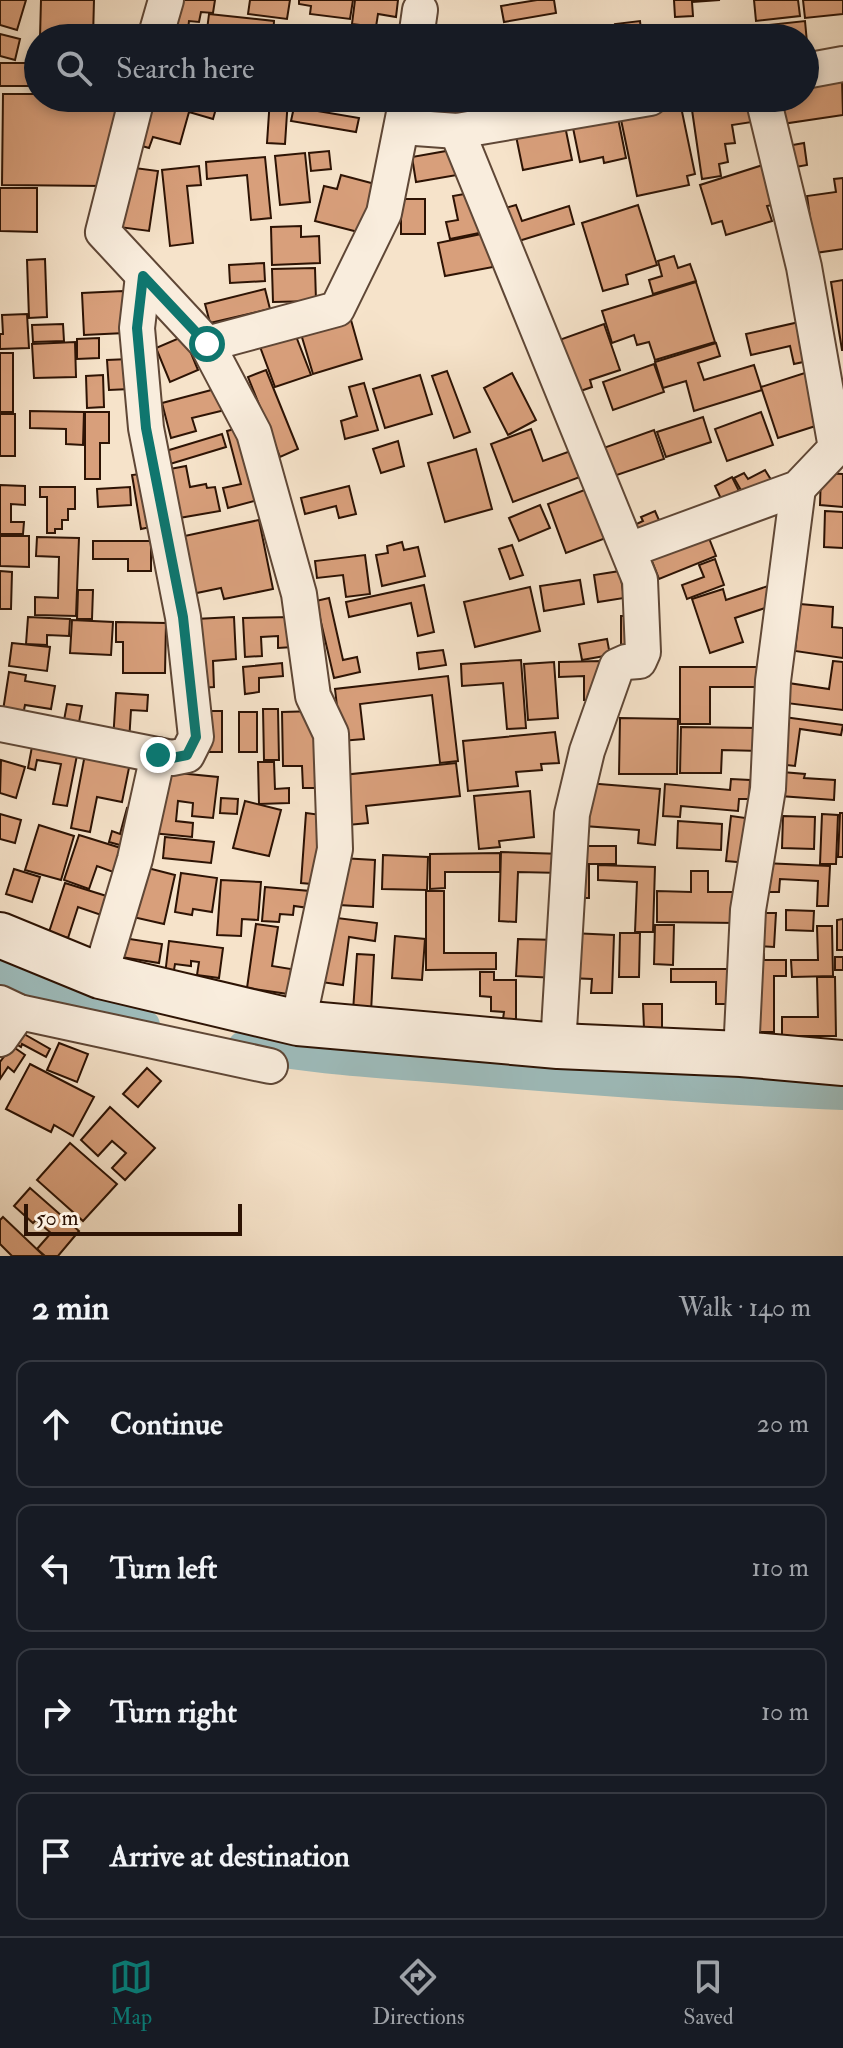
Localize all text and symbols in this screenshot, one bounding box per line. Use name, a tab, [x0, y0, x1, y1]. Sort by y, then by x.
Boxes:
search box	[24, 24, 819, 112]
icon: search	[52, 46, 96, 90]
text: Search here	[116, 50, 255, 87]
route start	[189, 326, 225, 362]
route end	[140, 737, 176, 773]
scale bar	[24, 1200, 242, 1236]
text: 50 m	[36, 1204, 78, 1232]
text: 2 min	[32, 1287, 109, 1330]
text: Walk · 140 m	[679, 1292, 811, 1324]
icon: ahead	[34, 1402, 78, 1446]
text: Continue	[110, 1406, 223, 1443]
text: 20 m	[757, 1408, 809, 1440]
icon: left	[34, 1546, 78, 1590]
text: Turn left	[110, 1550, 217, 1587]
text: 110 m	[752, 1552, 809, 1584]
icon: right	[34, 1690, 78, 1734]
text: Turn right	[110, 1694, 237, 1731]
text: 10 m	[761, 1696, 809, 1728]
icon: arrive	[34, 1834, 78, 1878]
text: Arrive at destination	[110, 1838, 350, 1875]
tab: Map	[109, 1955, 153, 2031]
tab: Directions	[372, 1955, 465, 2031]
tab: Saved	[683, 1955, 734, 2031]

